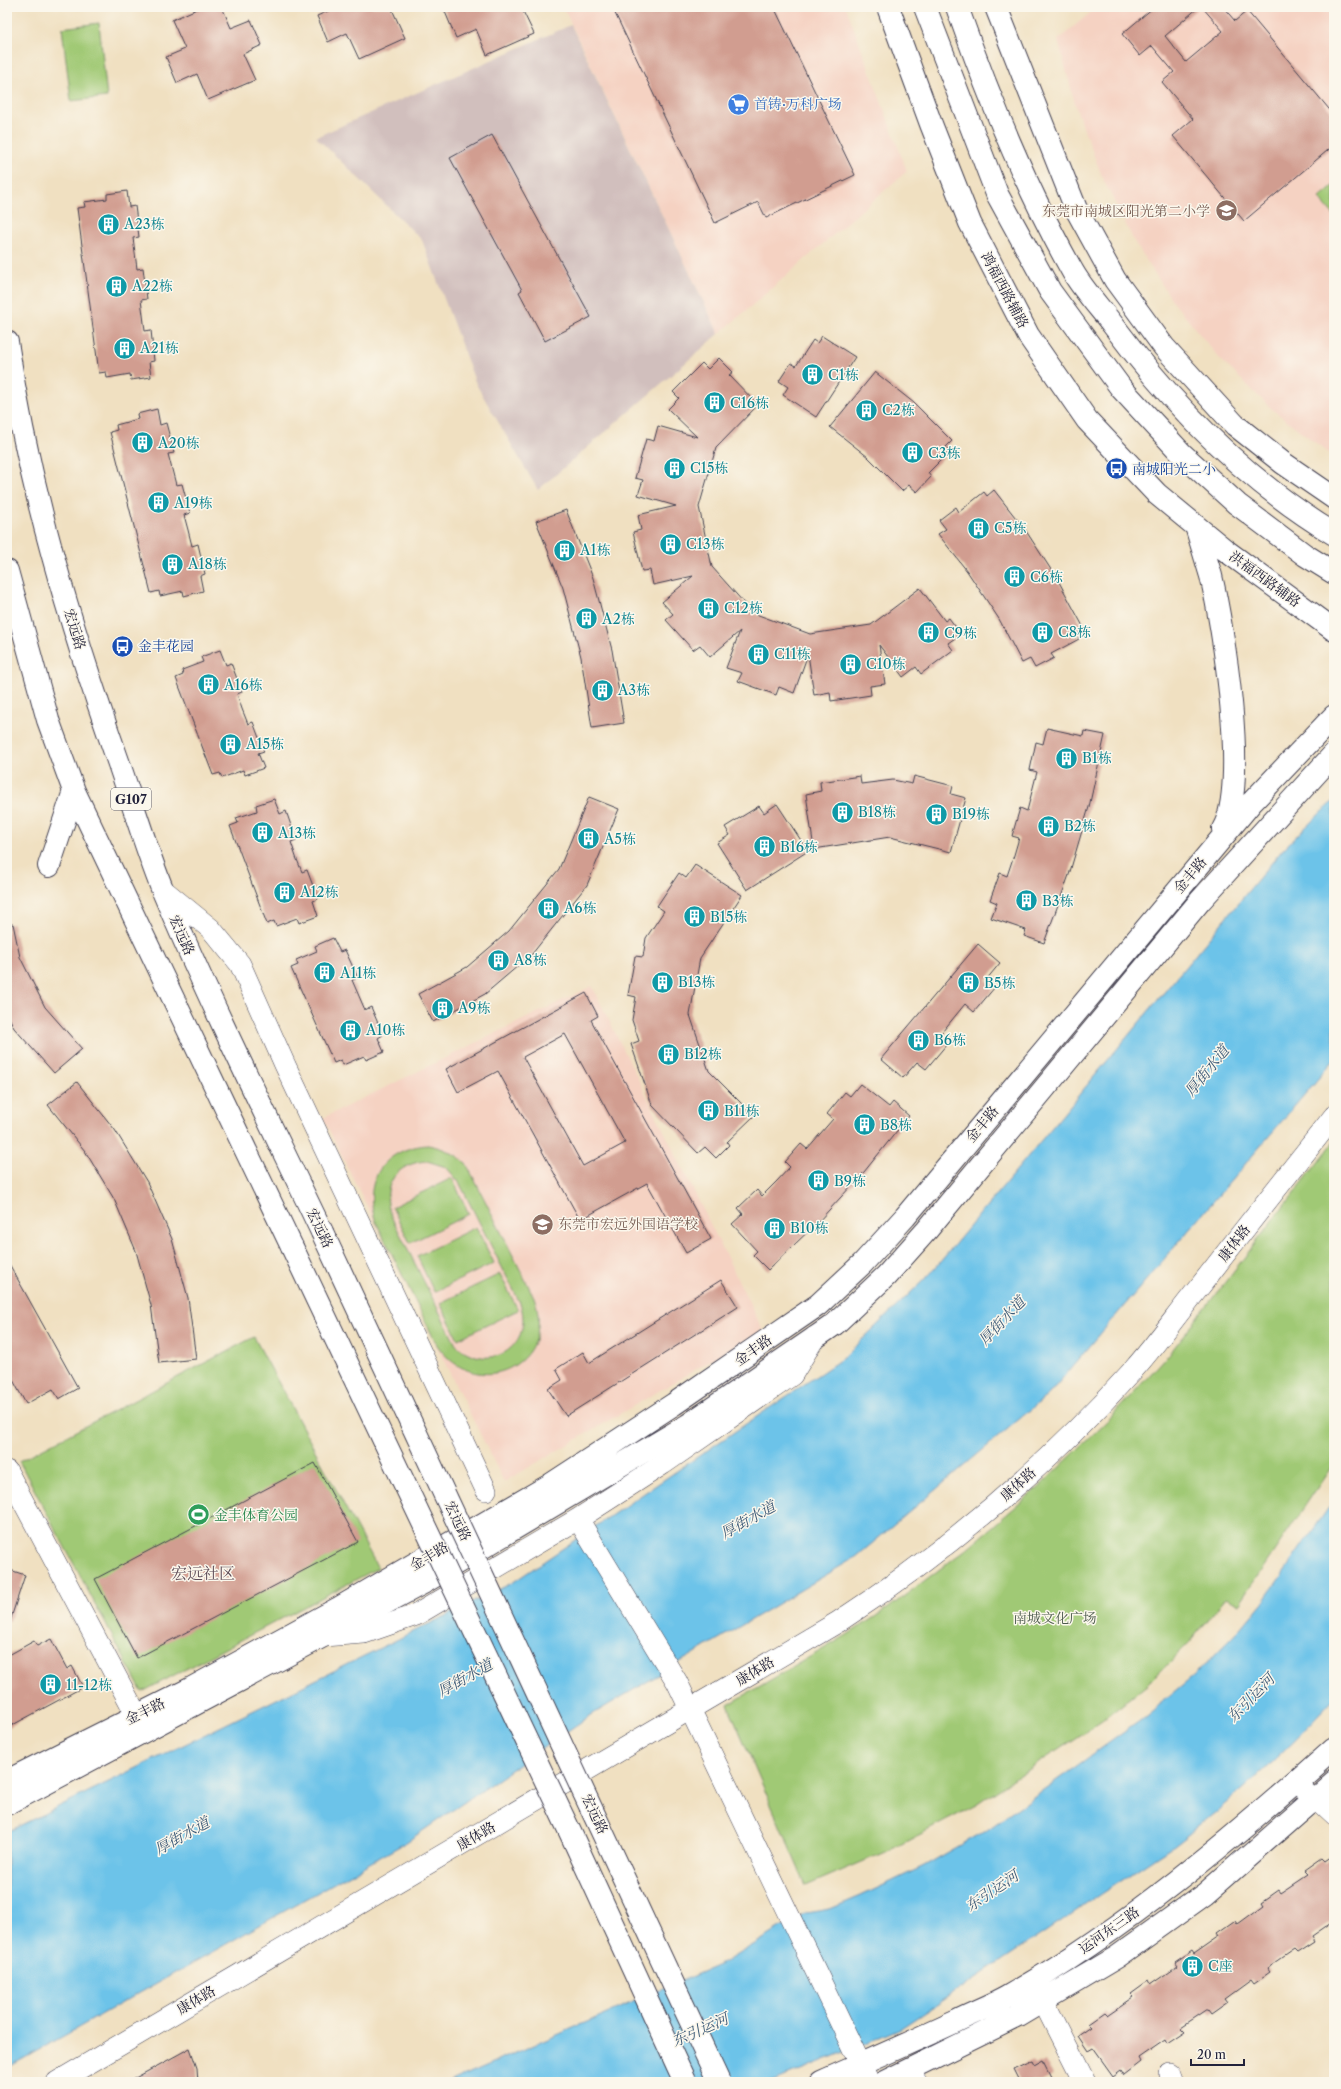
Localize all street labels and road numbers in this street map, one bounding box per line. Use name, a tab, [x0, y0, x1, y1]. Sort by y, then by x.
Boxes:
street label: 鸿福西路辅路	[977, 249, 1033, 331]
street label: 洪福西路辅路	[1226, 547, 1304, 611]
street label: 宏远路	[60, 606, 90, 652]
road number: G107	[111, 788, 151, 810]
street label: 金丰路	[1170, 853, 1210, 897]
street label: 宏远路	[165, 912, 199, 958]
street label: 金丰路	[962, 1102, 1002, 1146]
street label: 宏远路	[303, 1205, 337, 1251]
street label: 康体路	[1214, 1221, 1254, 1265]
street label: 金丰路	[731, 1331, 775, 1369]
street label: 康体路	[996, 1463, 1040, 1505]
street label: 宏远路	[441, 1498, 475, 1544]
street label: 金丰路	[406, 1537, 452, 1575]
street label: 康体路	[732, 1652, 778, 1690]
street label: 金丰路	[122, 1694, 168, 1728]
street label: 宏远路	[578, 1791, 612, 1837]
street label: 康体路	[453, 1818, 499, 1854]
street label: 运河东三路	[1075, 1903, 1143, 1957]
street label: 康体路	[173, 1982, 219, 2018]

